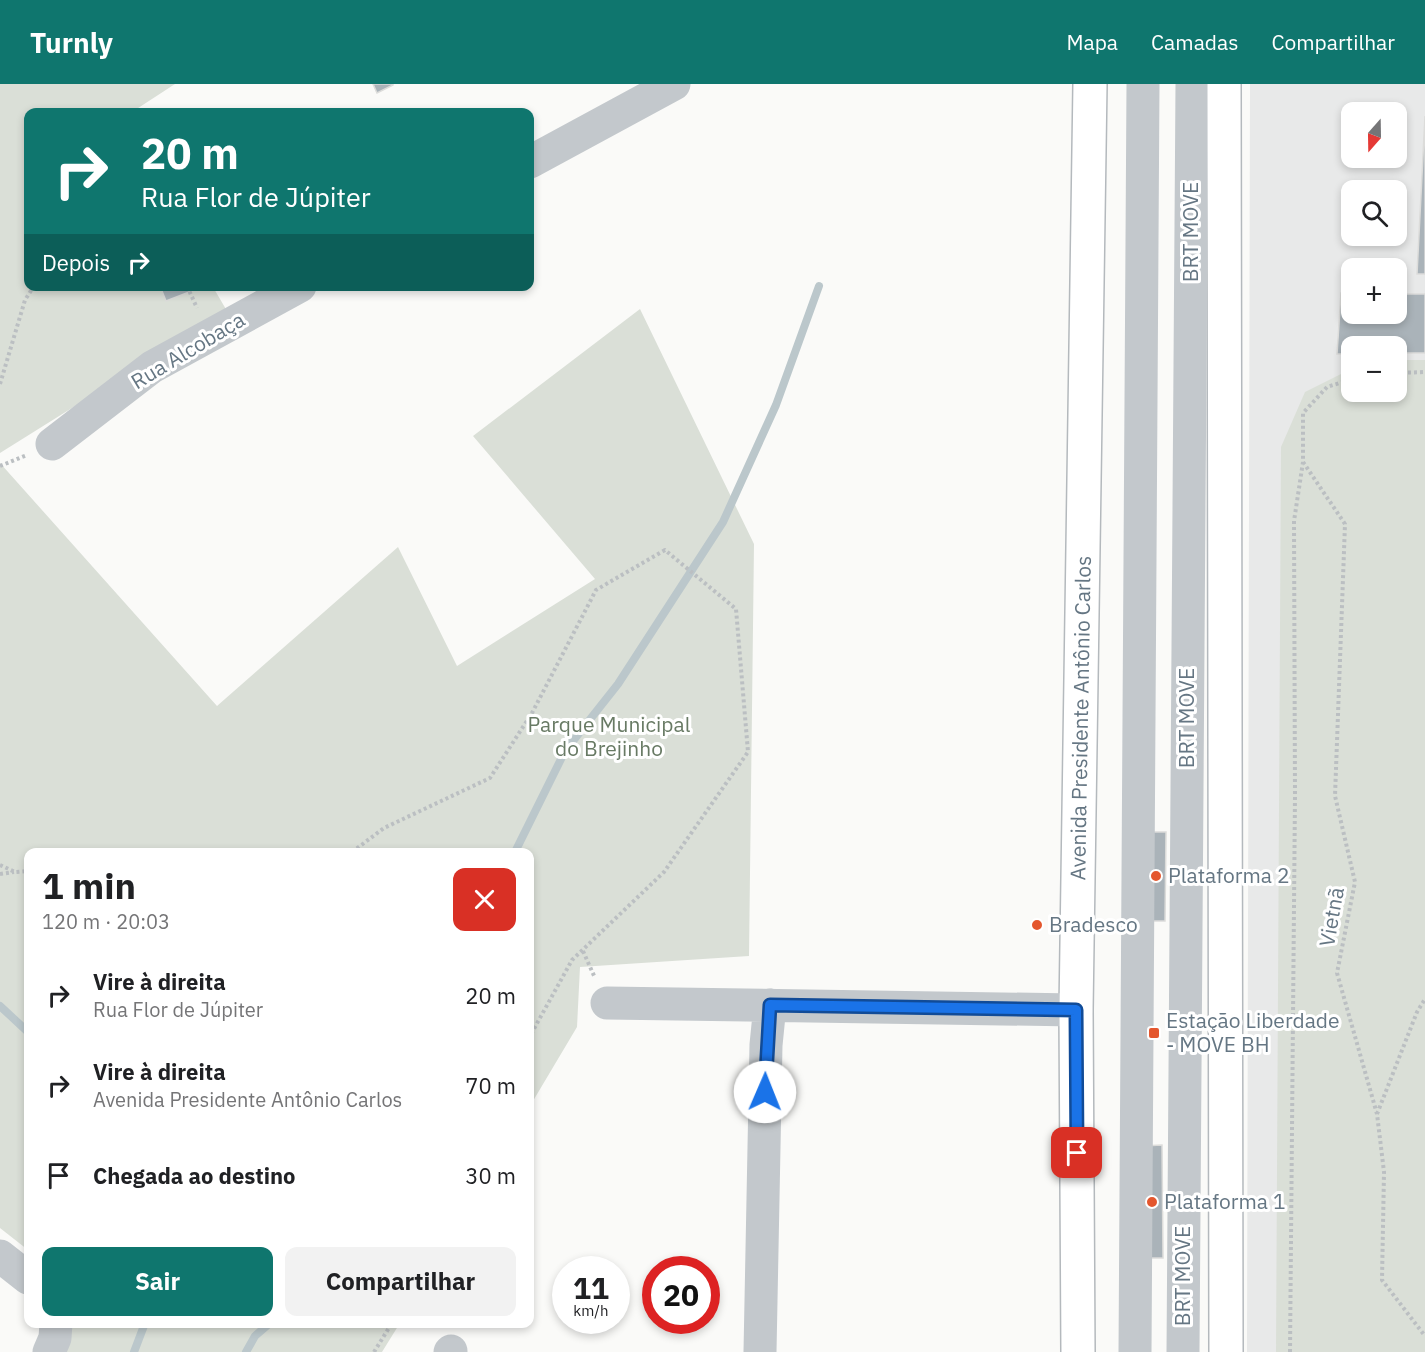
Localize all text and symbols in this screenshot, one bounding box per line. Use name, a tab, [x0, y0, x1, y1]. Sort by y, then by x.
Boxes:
text: Turnly	[30, 24, 113, 61]
text: Mapa	[1066, 28, 1118, 56]
text: Camadas	[1151, 28, 1238, 56]
text: Compartilhar	[1271, 28, 1395, 56]
north arrow	[1341, 102, 1407, 168]
map controls	[1341, 102, 1407, 402]
text: 20 m	[141, 126, 239, 181]
icon: right	[42, 132, 120, 210]
text: Rua Flor de Júpiter	[141, 179, 371, 214]
button: search	[1341, 180, 1407, 246]
street label: BRT MOVE	[1176, 182, 1204, 282]
icon: right	[122, 246, 155, 279]
text: Depois	[42, 248, 110, 277]
button: +	[1341, 258, 1407, 324]
street label: Rua Alcobaça	[125, 305, 250, 395]
button: −	[1341, 336, 1407, 402]
street label: Avenida Presidente Antônio Carlos	[1063, 555, 1097, 881]
street label: BRT MOVE	[1172, 668, 1200, 768]
park label: Parque Municipal do Brejinho	[528, 710, 691, 762]
place label: Plataforma 2	[1168, 861, 1290, 889]
text: 1 min	[42, 862, 136, 909]
button: close	[453, 868, 516, 931]
marker: Plataforma 2	[1149, 869, 1163, 883]
street label: Vietnã	[1312, 885, 1350, 949]
text: 120 m · 20:03	[42, 908, 170, 935]
place label: Bradesco	[1049, 910, 1138, 938]
marker: Bradesco	[1030, 918, 1044, 932]
text: Vire à direita	[93, 967, 226, 996]
icon: right	[42, 979, 75, 1012]
text: 20 m	[465, 981, 516, 1010]
text: Rua Flor de Júpiter	[93, 996, 263, 1023]
place label: Estação Liberdade - MOVE BH	[1166, 1006, 1340, 1058]
marker: Estação Liberdade - MOVE BH	[1147, 1026, 1161, 1040]
text: Vire à direita	[93, 1057, 226, 1086]
position arrow	[733, 1060, 797, 1124]
icon: right	[42, 1069, 75, 1102]
text: 70 m	[465, 1071, 516, 1100]
text: Avenida Presidente Antônio Carlos	[93, 1086, 402, 1113]
pin	[1051, 1127, 1102, 1178]
icon: arrive	[1060, 1136, 1093, 1169]
icon: arrive	[42, 1159, 75, 1192]
text: Chegada ao destino	[93, 1161, 296, 1190]
text: 30 m	[465, 1161, 516, 1190]
place label: Plataforma 1	[1164, 1187, 1286, 1215]
marker: Plataforma 1	[1145, 1195, 1159, 1209]
street label: BRT MOVE	[1168, 1226, 1196, 1326]
button: Sair	[42, 1247, 273, 1316]
button: Compartilhar	[285, 1247, 516, 1316]
speed limit sign: 20	[642, 1256, 720, 1334]
text: 11	[573, 1268, 609, 1307]
text: km/h	[573, 1301, 609, 1320]

